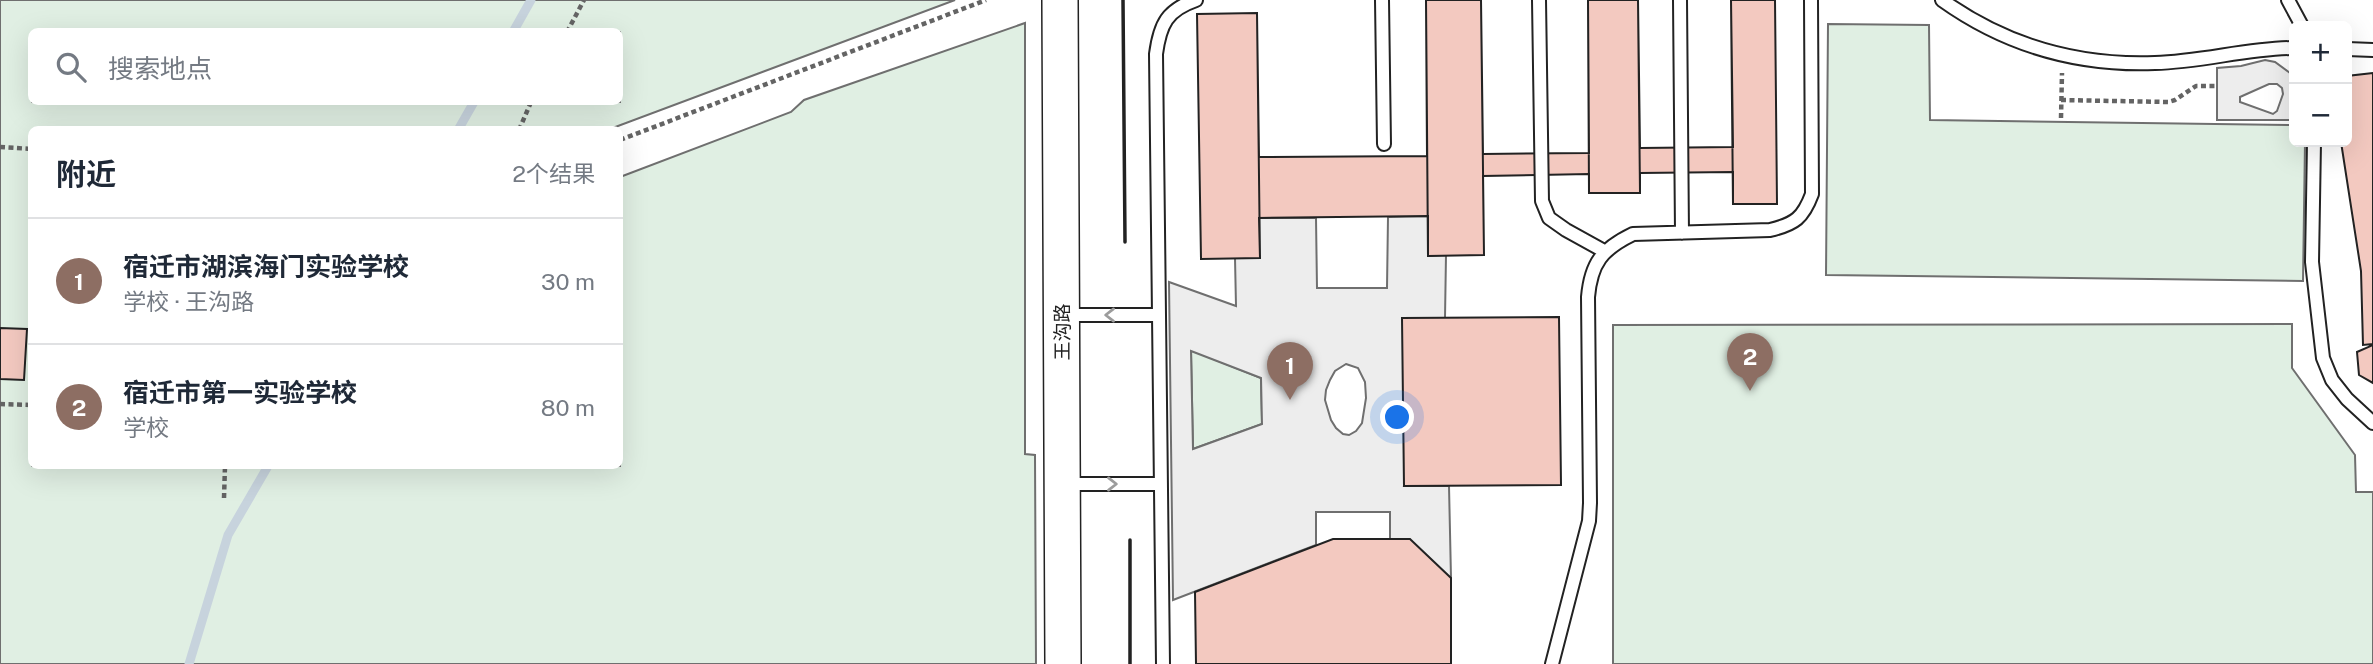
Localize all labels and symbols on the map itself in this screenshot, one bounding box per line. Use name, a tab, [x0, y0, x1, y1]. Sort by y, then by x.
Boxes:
street label: 王沟路	[1051, 303, 1073, 361]
one-way arrow	[1105, 307, 1115, 323]
pin: 2	[1727, 333, 1773, 391]
pin: 1	[1267, 342, 1313, 400]
your location	[1380, 400, 1414, 434]
one-way arrow	[1107, 476, 1117, 492]

